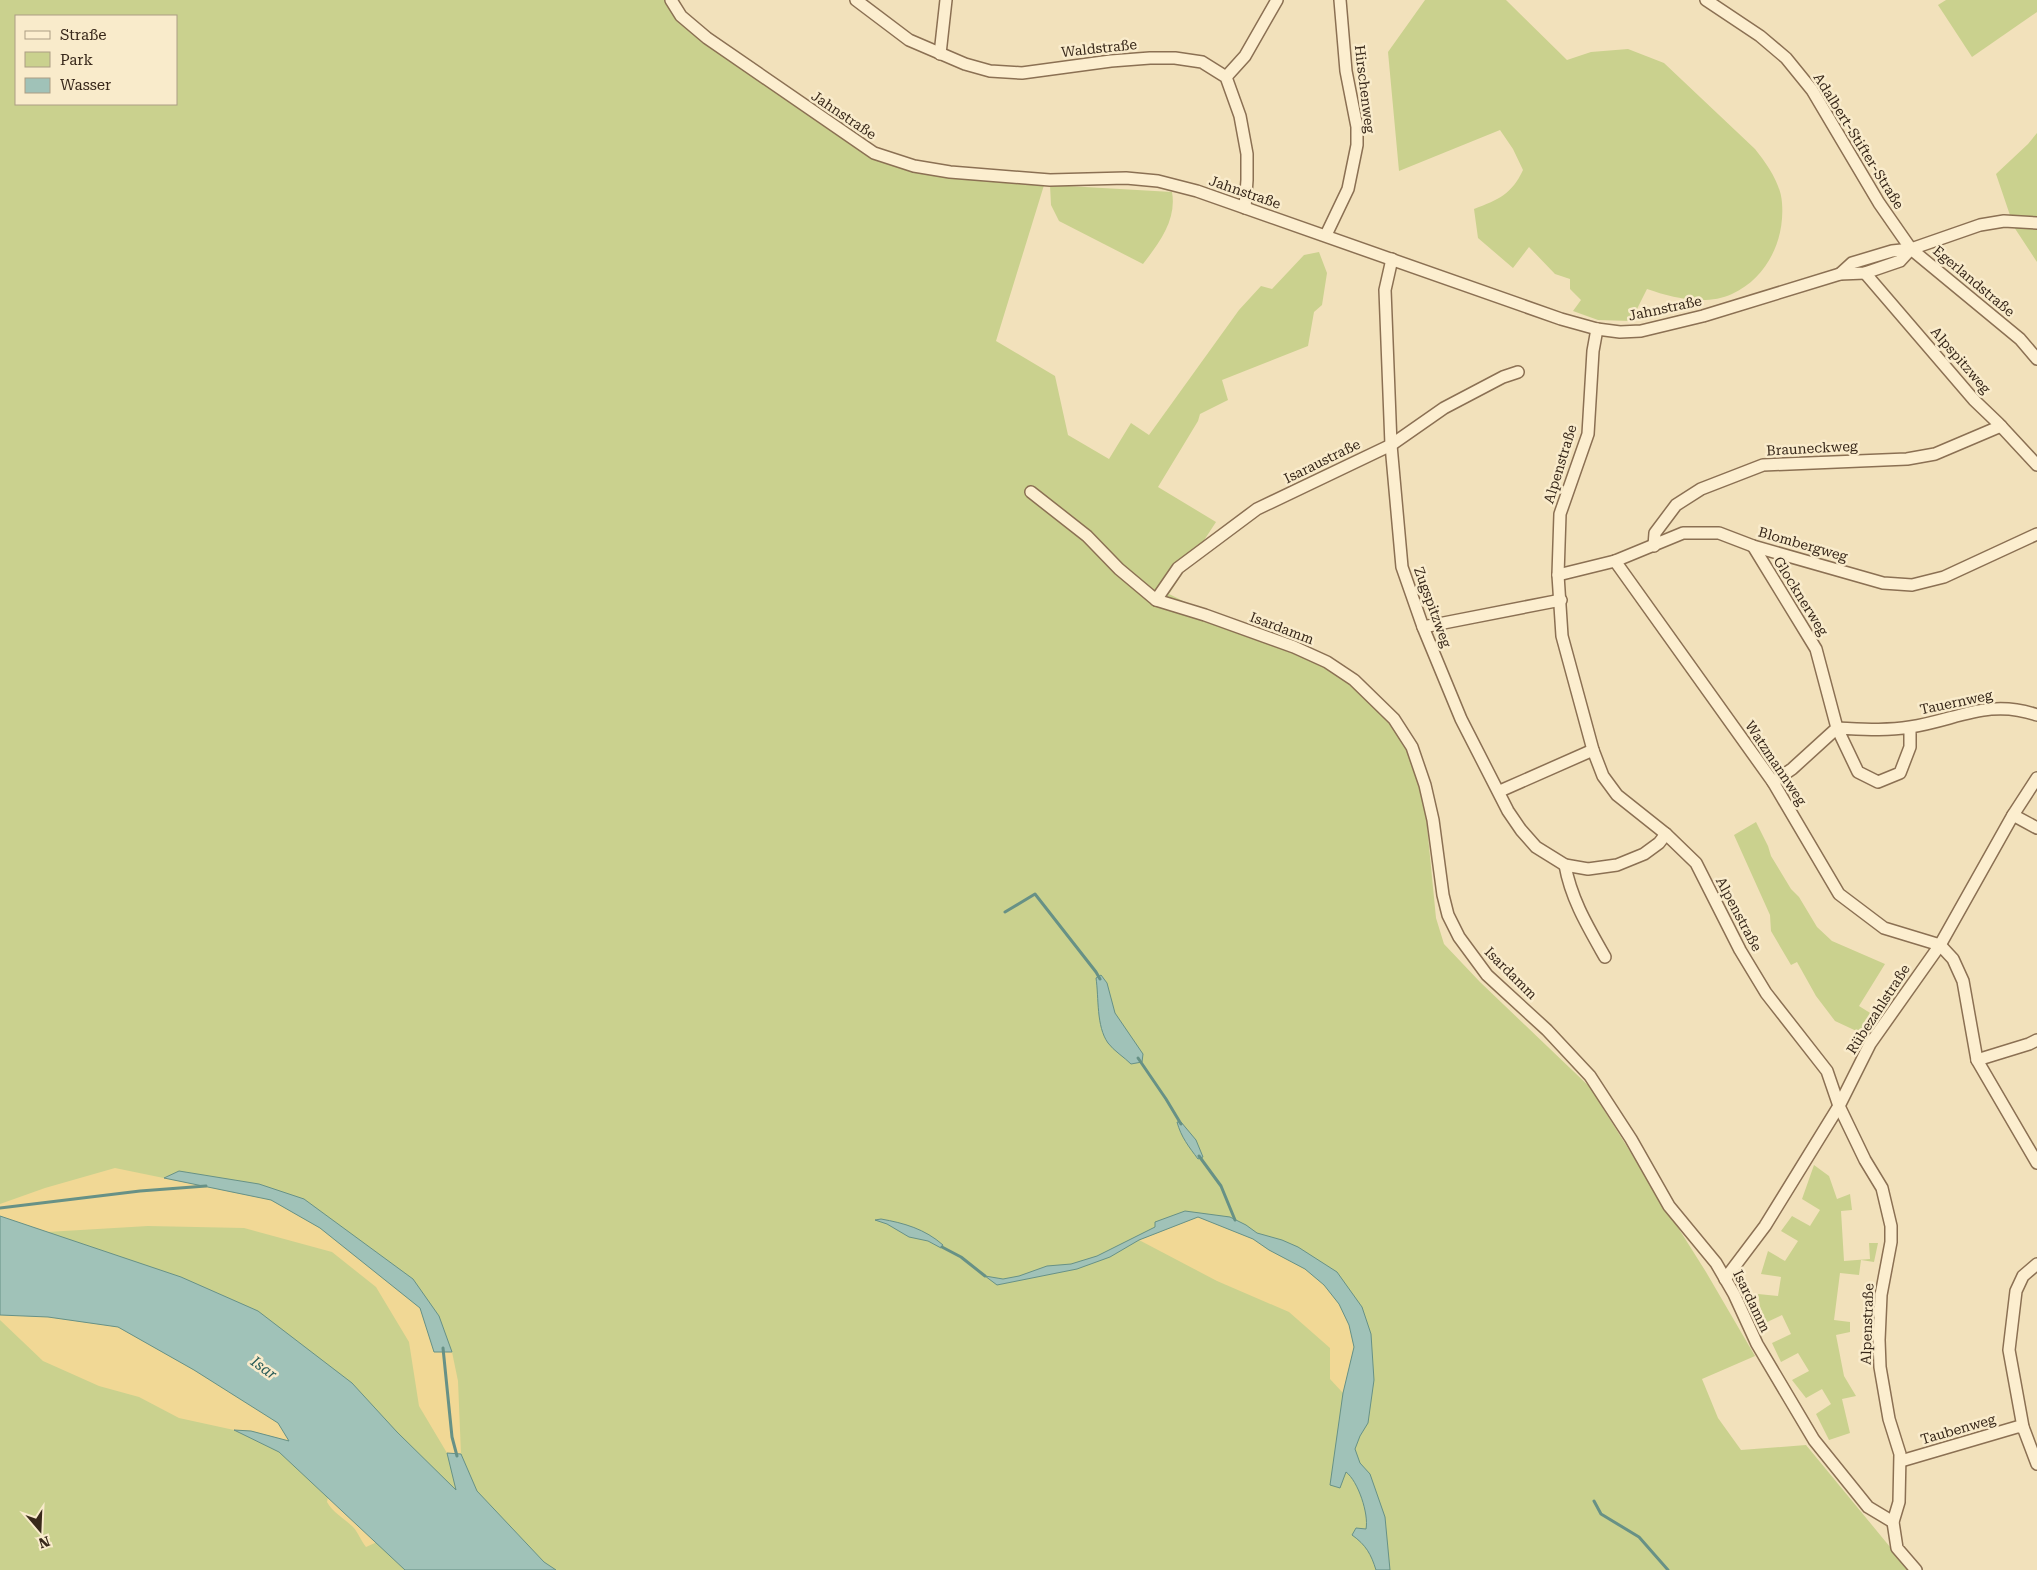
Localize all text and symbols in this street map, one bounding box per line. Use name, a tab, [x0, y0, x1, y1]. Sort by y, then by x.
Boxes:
legend	[15, 15, 178, 105]
text: Straße	[60, 26, 107, 44]
street label: Waldstraße	[1060, 36, 1138, 60]
street label: Hirschenweg	[1352, 44, 1378, 134]
text: Park	[60, 51, 94, 69]
street label: Adalbert-Stifter-Straße	[1811, 70, 1908, 212]
text: Wasser	[60, 76, 111, 94]
street label: Jahnstraße	[809, 87, 880, 143]
street label: Jahnstraße	[1207, 172, 1283, 212]
street label: Egerlandstraße	[1930, 242, 2018, 320]
street label: Jahnstraße	[1627, 292, 1704, 324]
street label: Alpspitzweg	[1928, 324, 1994, 396]
street label: Alpenstraße	[1540, 422, 1580, 505]
street label: Isaraustraße	[1281, 436, 1363, 486]
street label: Brauneckweg	[1766, 438, 1858, 458]
street label: Blombergweg	[1757, 524, 1849, 564]
street label: Glocknerweg	[1770, 554, 1832, 638]
street label: Zugspitzweg	[1411, 565, 1455, 649]
street label: Isardamm	[1248, 609, 1316, 648]
street label: Tauernweg	[1918, 686, 1994, 718]
street label: Watzmannweg	[1742, 718, 1810, 808]
street label: Alpenstraße	[1713, 874, 1765, 954]
street label: Isardamm	[1482, 944, 1541, 1003]
street label: Rübezahlstraße	[1843, 961, 1913, 1057]
street label: Isardamm	[1730, 1267, 1774, 1335]
street label: Alpenstraße	[1858, 1283, 1876, 1365]
water label: Isar	[247, 1352, 281, 1384]
street label: Taubenweg	[1919, 1411, 1997, 1447]
north arrow	[15, 1505, 65, 1555]
text: N	[36, 1533, 52, 1552]

